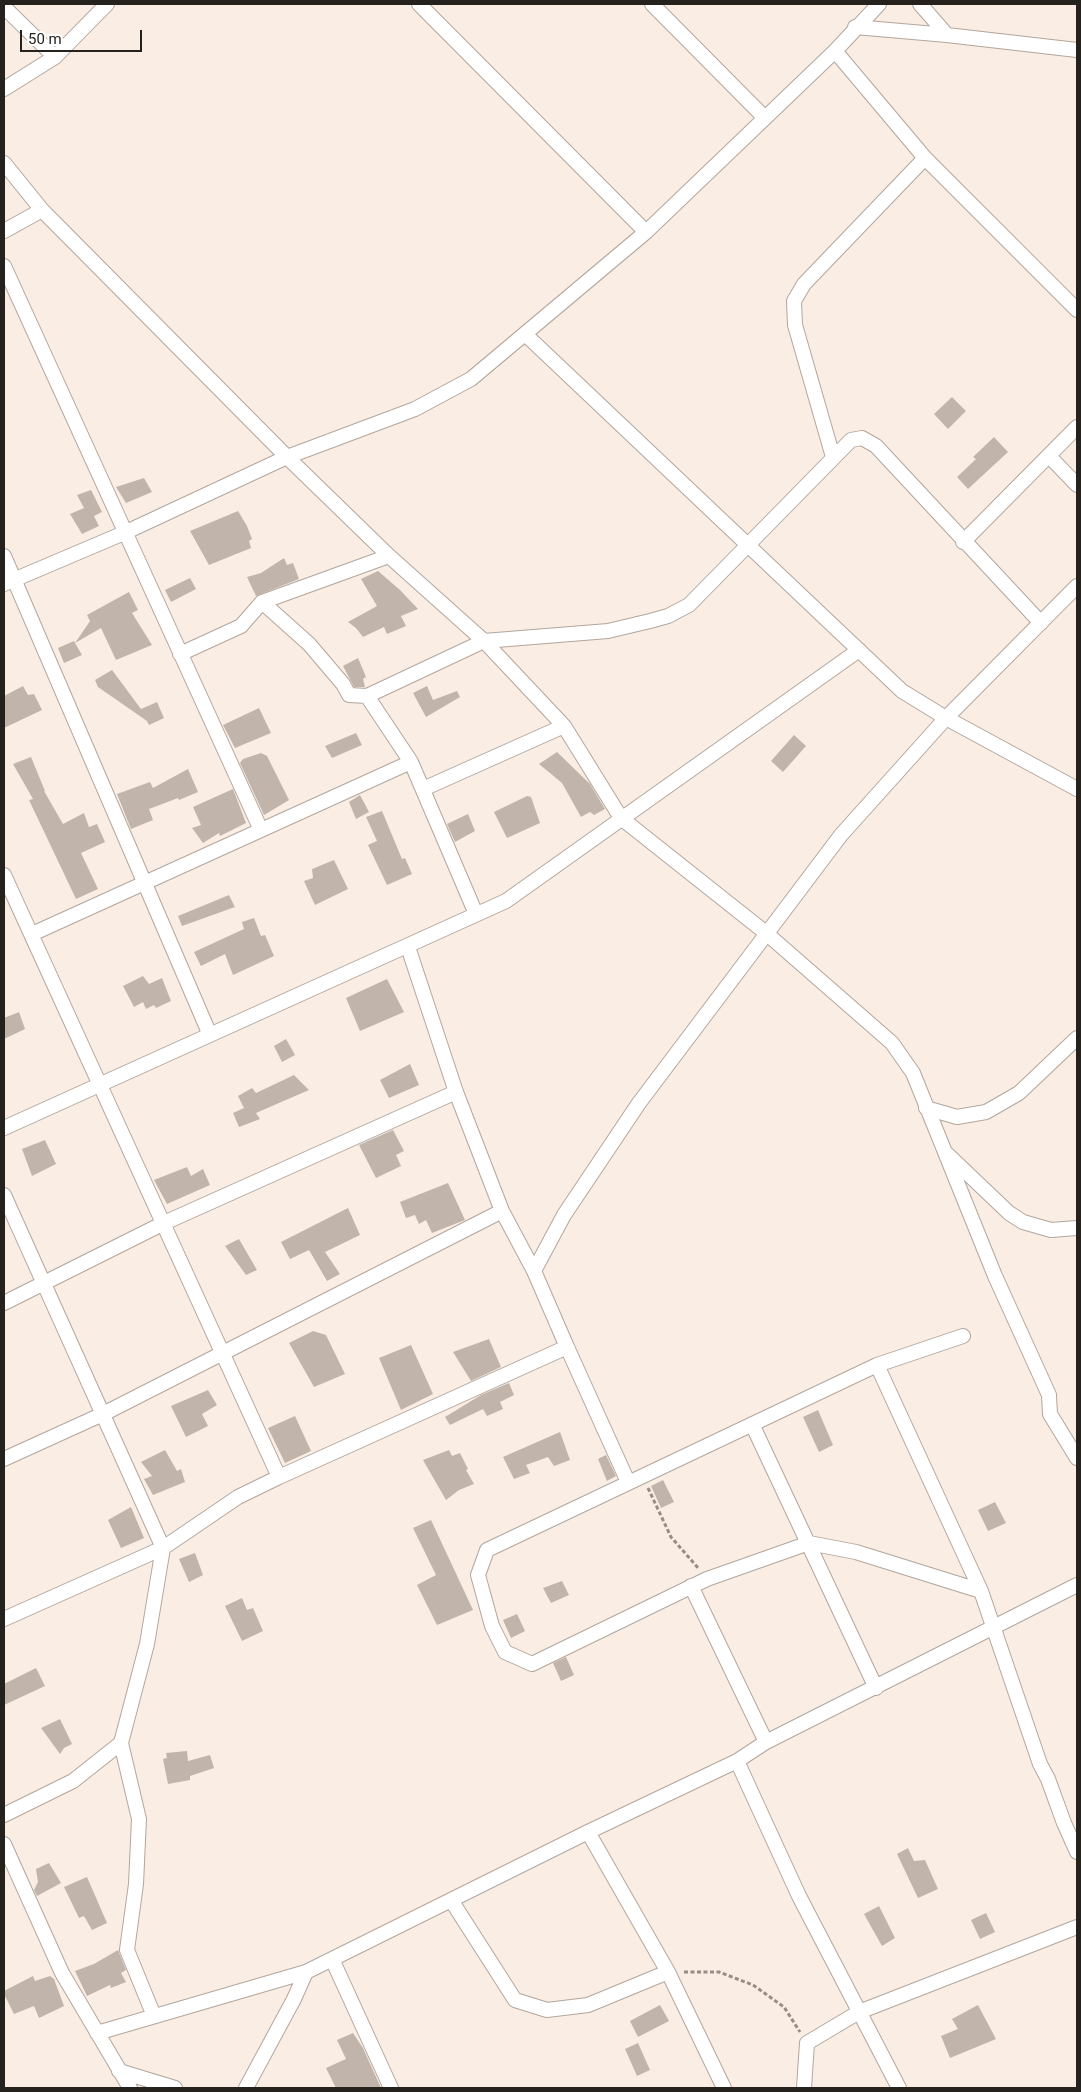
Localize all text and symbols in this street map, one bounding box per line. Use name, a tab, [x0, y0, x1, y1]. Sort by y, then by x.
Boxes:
scale bar	[22, 20, 145, 52]
text: 50 m	[28, 30, 62, 48]

